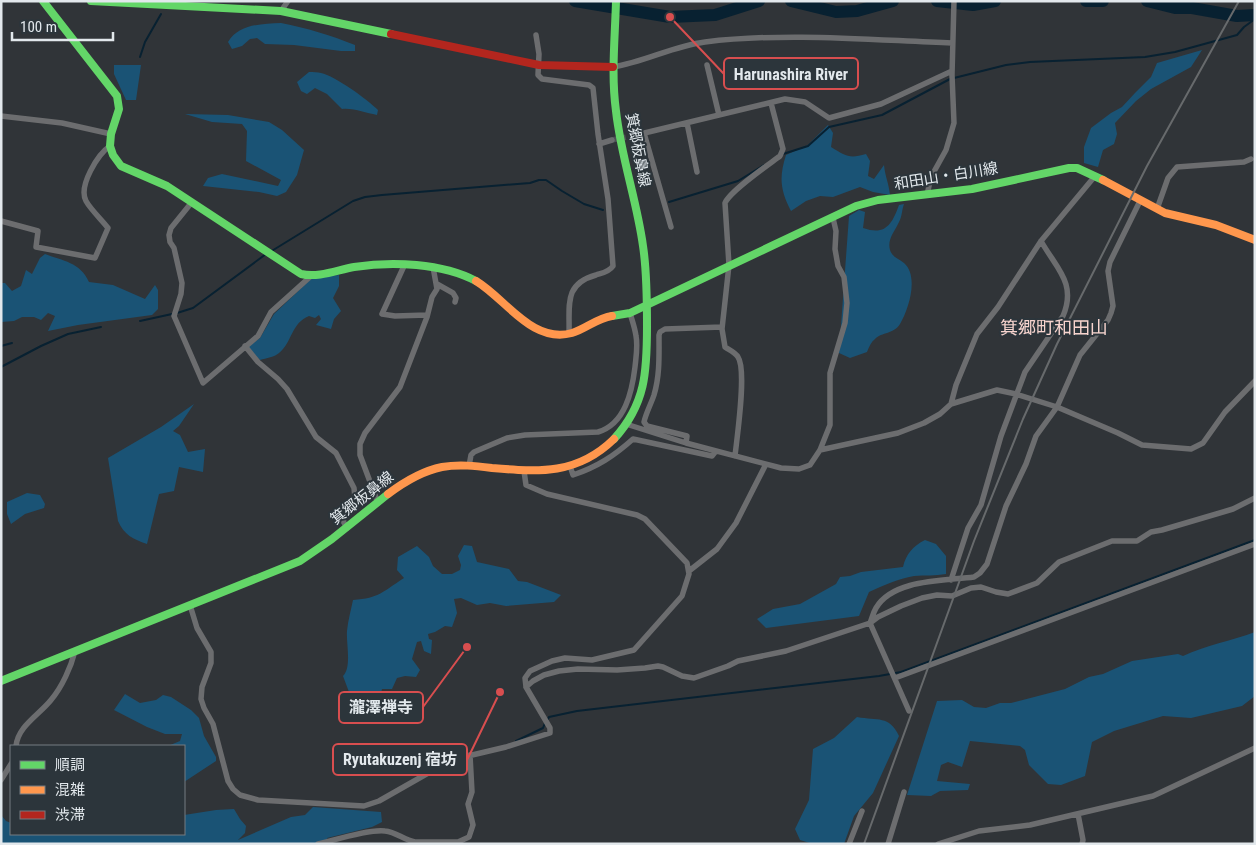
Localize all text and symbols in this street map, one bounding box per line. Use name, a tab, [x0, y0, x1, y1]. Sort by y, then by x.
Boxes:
scale bar	[12, 10, 114, 42]
text: 100 m	[20, 18, 57, 36]
callout: Harunashira River	[724, 58, 858, 89]
text: Harunashira River	[734, 65, 848, 84]
street label: 箕郷板鼻線	[622, 111, 654, 189]
street label: 和田山・白川線	[893, 159, 999, 193]
district label: 箕郷町和田山	[1000, 317, 1108, 338]
street label: 箕郷板鼻線	[327, 468, 397, 528]
callout: 瀧澤禅寺	[339, 692, 423, 723]
text: 瀧澤禅寺	[349, 698, 413, 717]
callout: Ryutakuzenj 宿坊	[333, 744, 467, 775]
legend	[10, 745, 185, 835]
text: Ryutakuzenj 宿坊	[343, 750, 457, 769]
text: 順調	[55, 756, 85, 774]
text: 混雑	[55, 781, 85, 799]
text: 渋滞	[55, 806, 85, 824]

